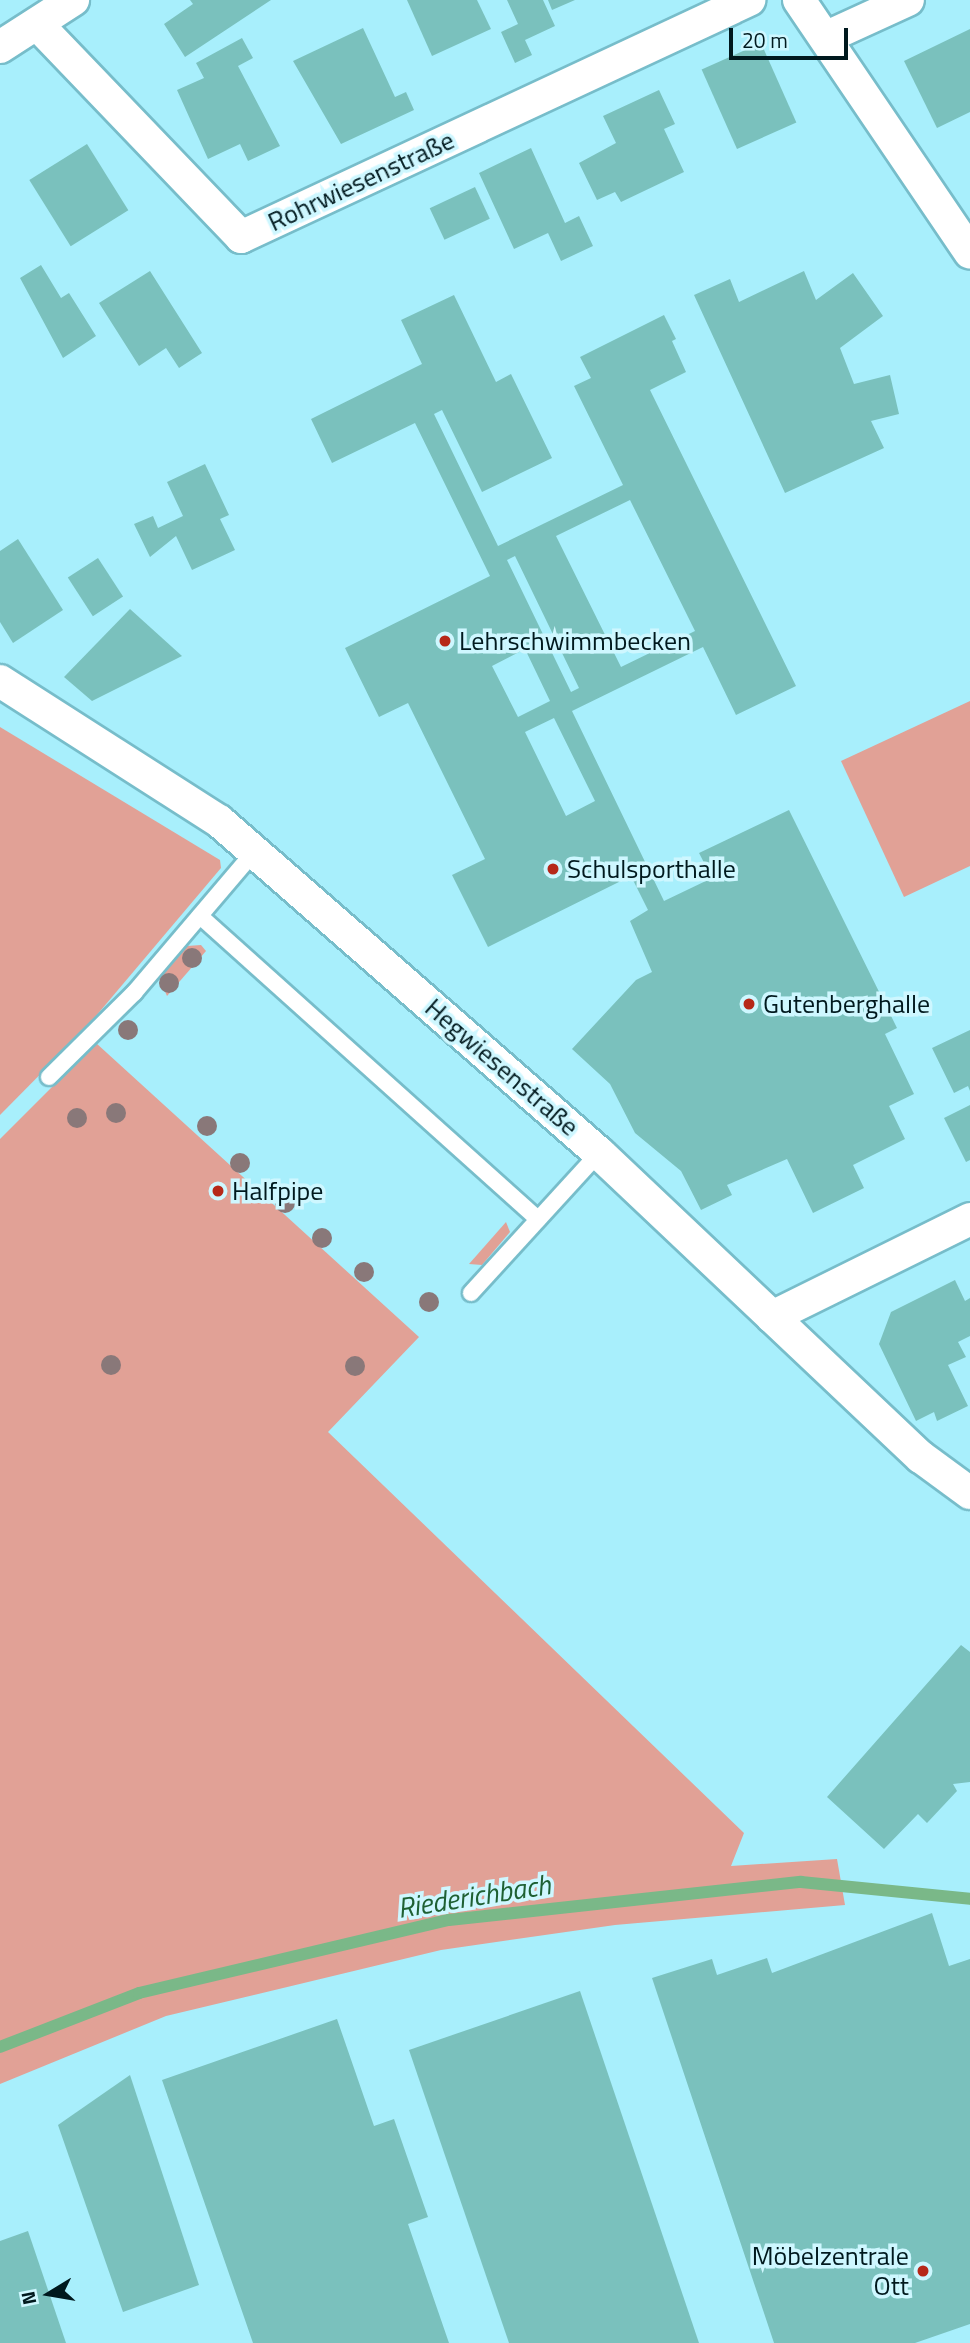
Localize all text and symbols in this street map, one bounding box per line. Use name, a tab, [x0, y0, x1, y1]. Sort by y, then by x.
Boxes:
scale bar	[732, 14, 851, 58]
text: 20 m	[742, 24, 788, 56]
street label: Rohrwiesenstraße	[263, 124, 459, 238]
place label: Lehrschwimmbecken	[459, 625, 691, 657]
marker: Lehrschwimmbecken	[437, 633, 453, 649]
place label: Schulsporthalle	[567, 853, 736, 885]
marker: Schulsporthalle	[545, 861, 561, 877]
place label: Gutenberghalle	[763, 988, 930, 1020]
street label: Hegwiesenstraße	[419, 992, 585, 1142]
marker: Gutenberghalle	[741, 996, 757, 1012]
place label: Halfpipe	[232, 1175, 323, 1207]
marker: Halfpipe	[210, 1183, 226, 1199]
water label: Riederichbach	[395, 1867, 553, 1925]
place label: Möbelzentrale Ott	[752, 2240, 909, 2302]
north arrow	[14, 2259, 84, 2329]
marker: Möbelzentrale Ott	[915, 2263, 931, 2279]
text: N	[12, 2289, 43, 2307]

